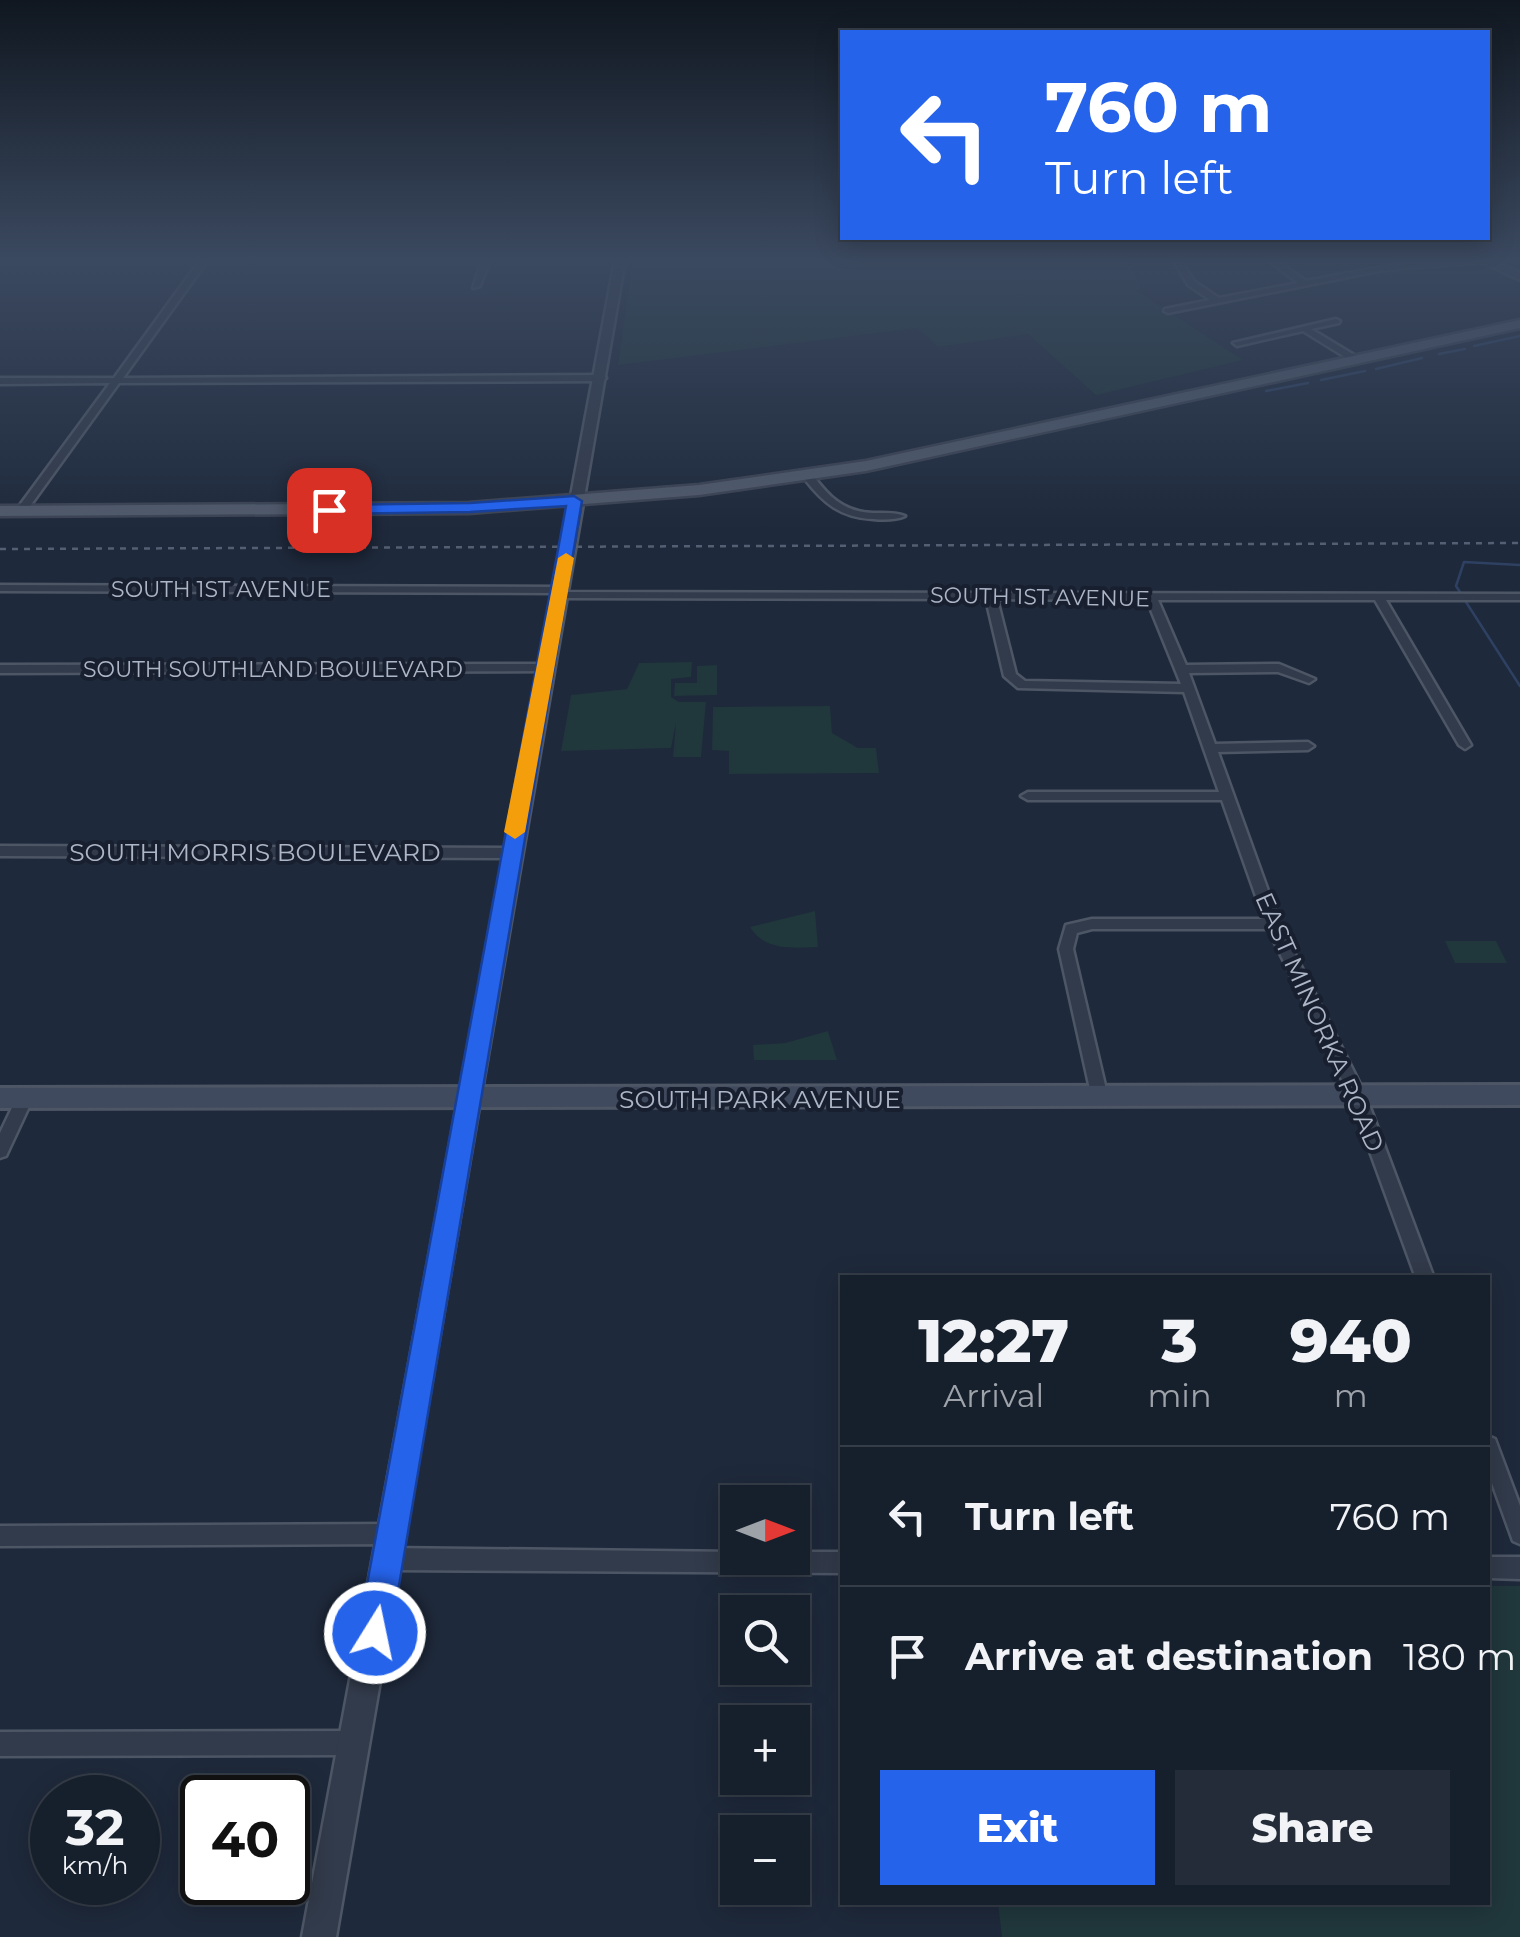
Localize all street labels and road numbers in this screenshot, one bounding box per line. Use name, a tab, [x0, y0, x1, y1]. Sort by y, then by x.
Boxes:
street label: SOUTH 1ST AVENUE	[111, 576, 331, 603]
street label: SOUTH 1ST AVENUE	[930, 582, 1150, 612]
street label: SOUTH SOUTHLAND BOULEVARD	[83, 656, 463, 683]
street label: SOUTH MORRIS BOULEVARD	[69, 837, 441, 867]
street label: EAST MINORKA ROAD	[1249, 888, 1391, 1156]
street label: SOUTH PARK AVENUE	[619, 1084, 901, 1114]

